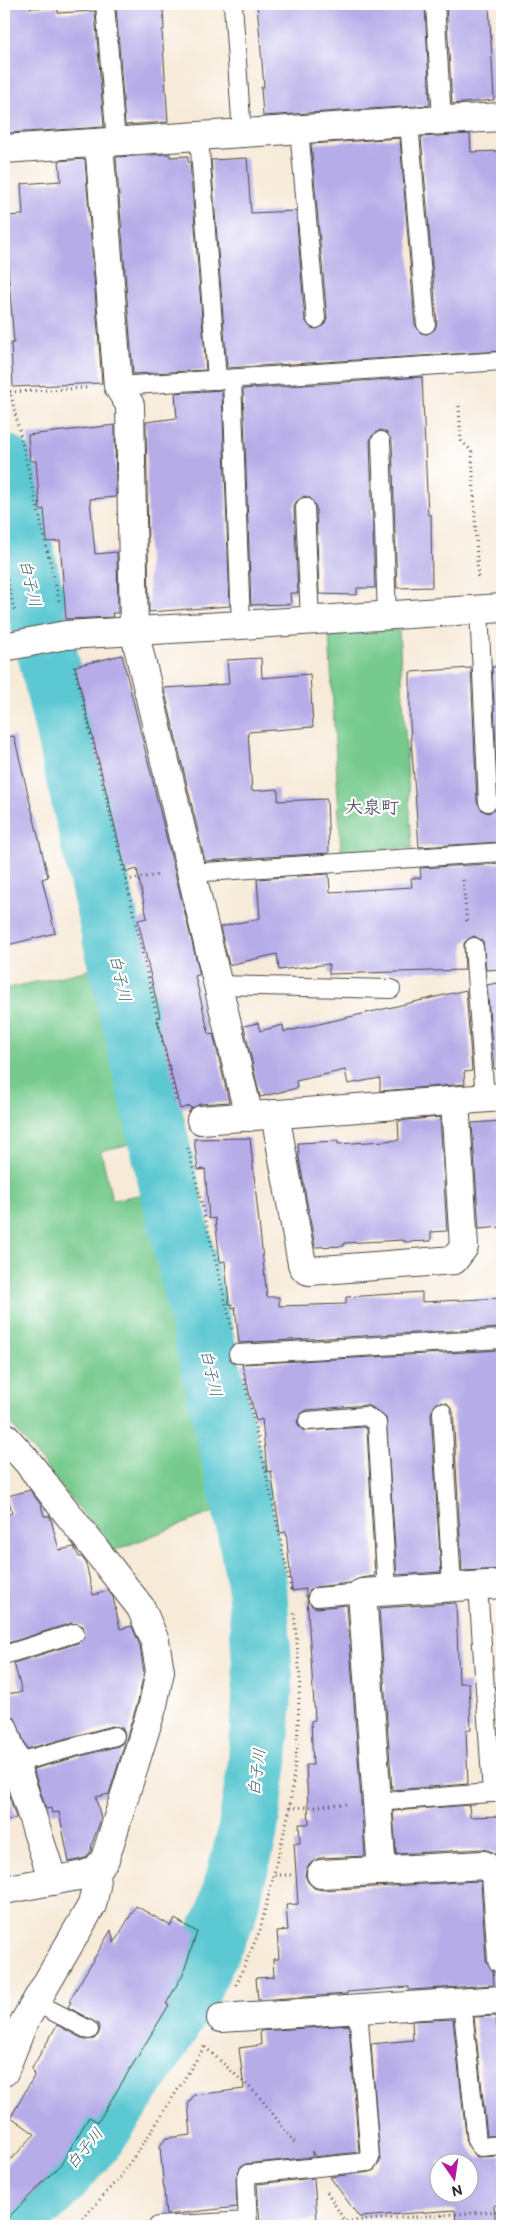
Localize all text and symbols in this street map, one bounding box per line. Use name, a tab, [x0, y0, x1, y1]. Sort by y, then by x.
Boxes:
water label: 白子川	[15, 558, 44, 609]
district label: 大泉町	[345, 797, 399, 818]
water label: 白子川	[105, 953, 134, 1004]
water label: 白子川	[196, 1348, 225, 1399]
water label: 白子川	[245, 1747, 270, 1797]
water label: 白子川	[62, 2124, 108, 2173]
north arrow	[428, 2152, 478, 2202]
text: N	[450, 2181, 464, 2200]

